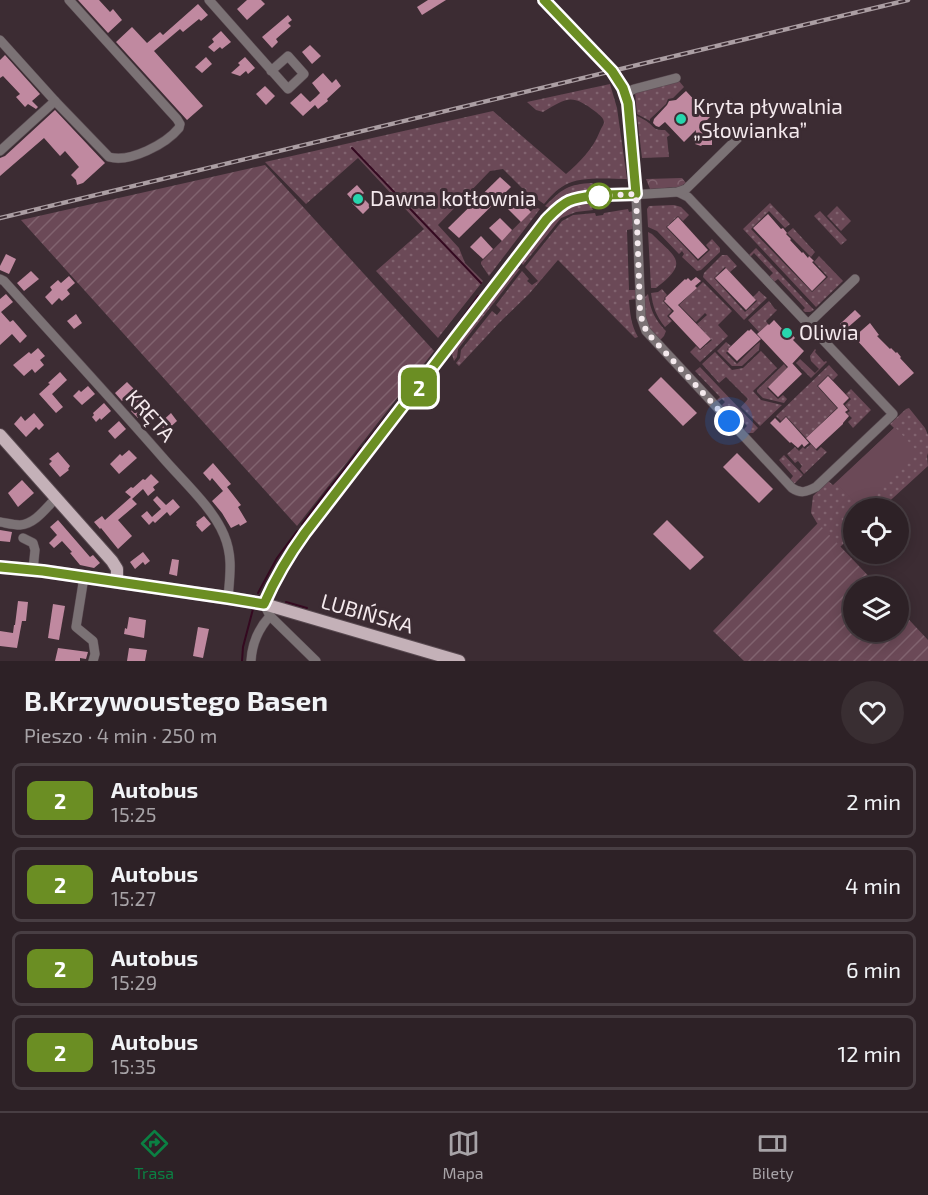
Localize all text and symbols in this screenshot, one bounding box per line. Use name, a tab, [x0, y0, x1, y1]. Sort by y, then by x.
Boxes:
place label: Kryta pływalnia „Słowianka”	[693, 93, 843, 142]
marker: Kryta pływalnia „Słowianka”	[674, 112, 688, 126]
unlabelled marker	[586, 183, 612, 209]
place label: Dawna kotłownia	[370, 185, 536, 210]
marker: Dawna kotłownia	[351, 192, 365, 206]
place label: Oliwia	[799, 319, 859, 344]
marker: Oliwia	[780, 326, 794, 340]
line badge: 2	[400, 368, 438, 406]
text: 2	[413, 375, 425, 400]
street label: KRĘTA	[121, 384, 181, 446]
your location	[714, 406, 744, 436]
map controls	[843, 498, 909, 642]
button: locate	[843, 498, 909, 564]
button: layers	[843, 576, 909, 642]
street label: LUBIŃSKA	[318, 587, 417, 638]
button: heart	[841, 681, 904, 744]
text: B.Krzywoustego Basen	[24, 683, 328, 717]
text: Pieszo · 4 min · 250 m	[24, 723, 217, 747]
text: Autobus	[111, 776, 198, 802]
text: 2	[54, 788, 66, 813]
text: 2 min	[846, 788, 901, 814]
text: 15:25	[111, 802, 156, 826]
text: Autobus	[111, 860, 198, 886]
text: 2	[54, 872, 66, 897]
text: 4 min	[845, 872, 901, 898]
text: 15:27	[111, 886, 156, 910]
text: Autobus	[111, 944, 198, 970]
text: 2	[54, 956, 66, 981]
text: 6 min	[846, 956, 901, 982]
text: 15:29	[111, 970, 157, 994]
text: Autobus	[111, 1028, 198, 1054]
text: 2	[54, 1040, 66, 1065]
text: 12 min	[837, 1040, 901, 1066]
text: 15:35	[111, 1054, 156, 1078]
tab: Trasa	[134, 1127, 174, 1182]
tab: Mapa	[443, 1127, 483, 1182]
tab: Bilety	[752, 1127, 794, 1182]

